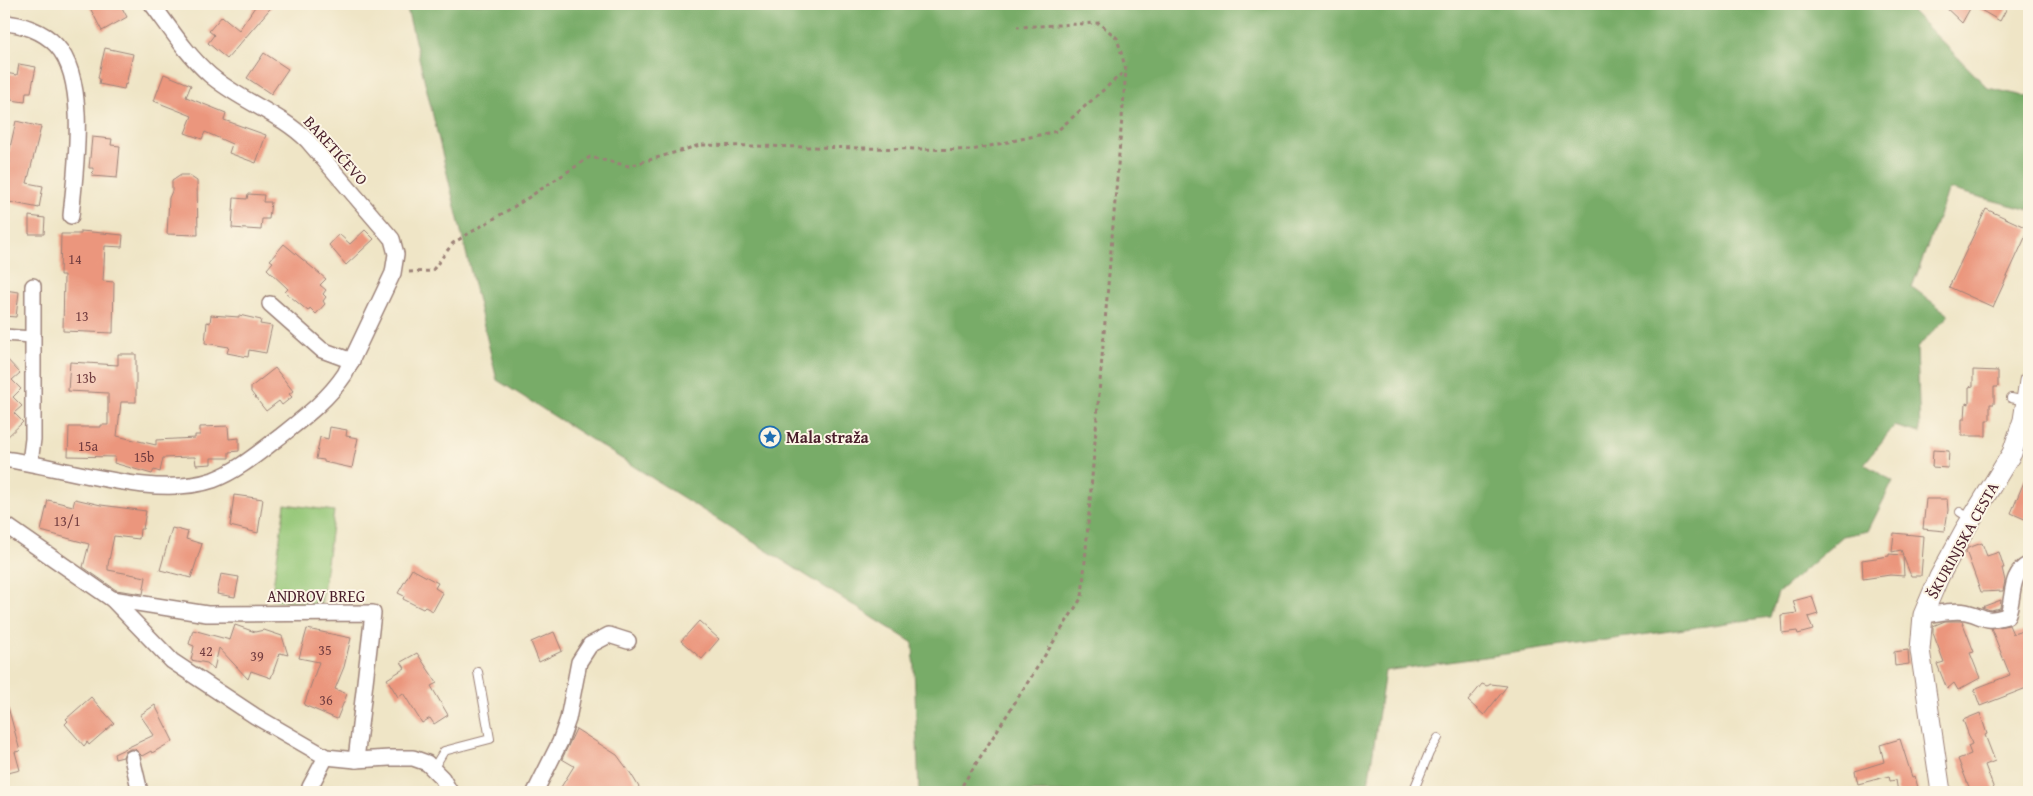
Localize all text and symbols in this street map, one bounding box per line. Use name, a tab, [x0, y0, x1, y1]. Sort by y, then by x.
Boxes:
street label: BARETIĆEVO	[298, 110, 374, 190]
house number: 14	[68, 249, 82, 269]
house number: 13	[75, 306, 89, 326]
house number: 13b	[76, 368, 96, 388]
place icon: Mala straža	[758, 425, 782, 449]
place label: Mala straža	[786, 425, 870, 449]
house number: 15a	[78, 436, 98, 456]
house number: 15b	[134, 447, 154, 467]
street label: ŠKURINJSKA CESTA	[1920, 477, 2004, 603]
house number: 13/1	[54, 511, 80, 531]
street label: ANDROV BREG	[267, 584, 366, 608]
house number: 35	[318, 640, 332, 660]
house number: 42	[199, 641, 213, 661]
house number: 39	[250, 646, 264, 666]
house number: 36	[319, 690, 333, 710]

